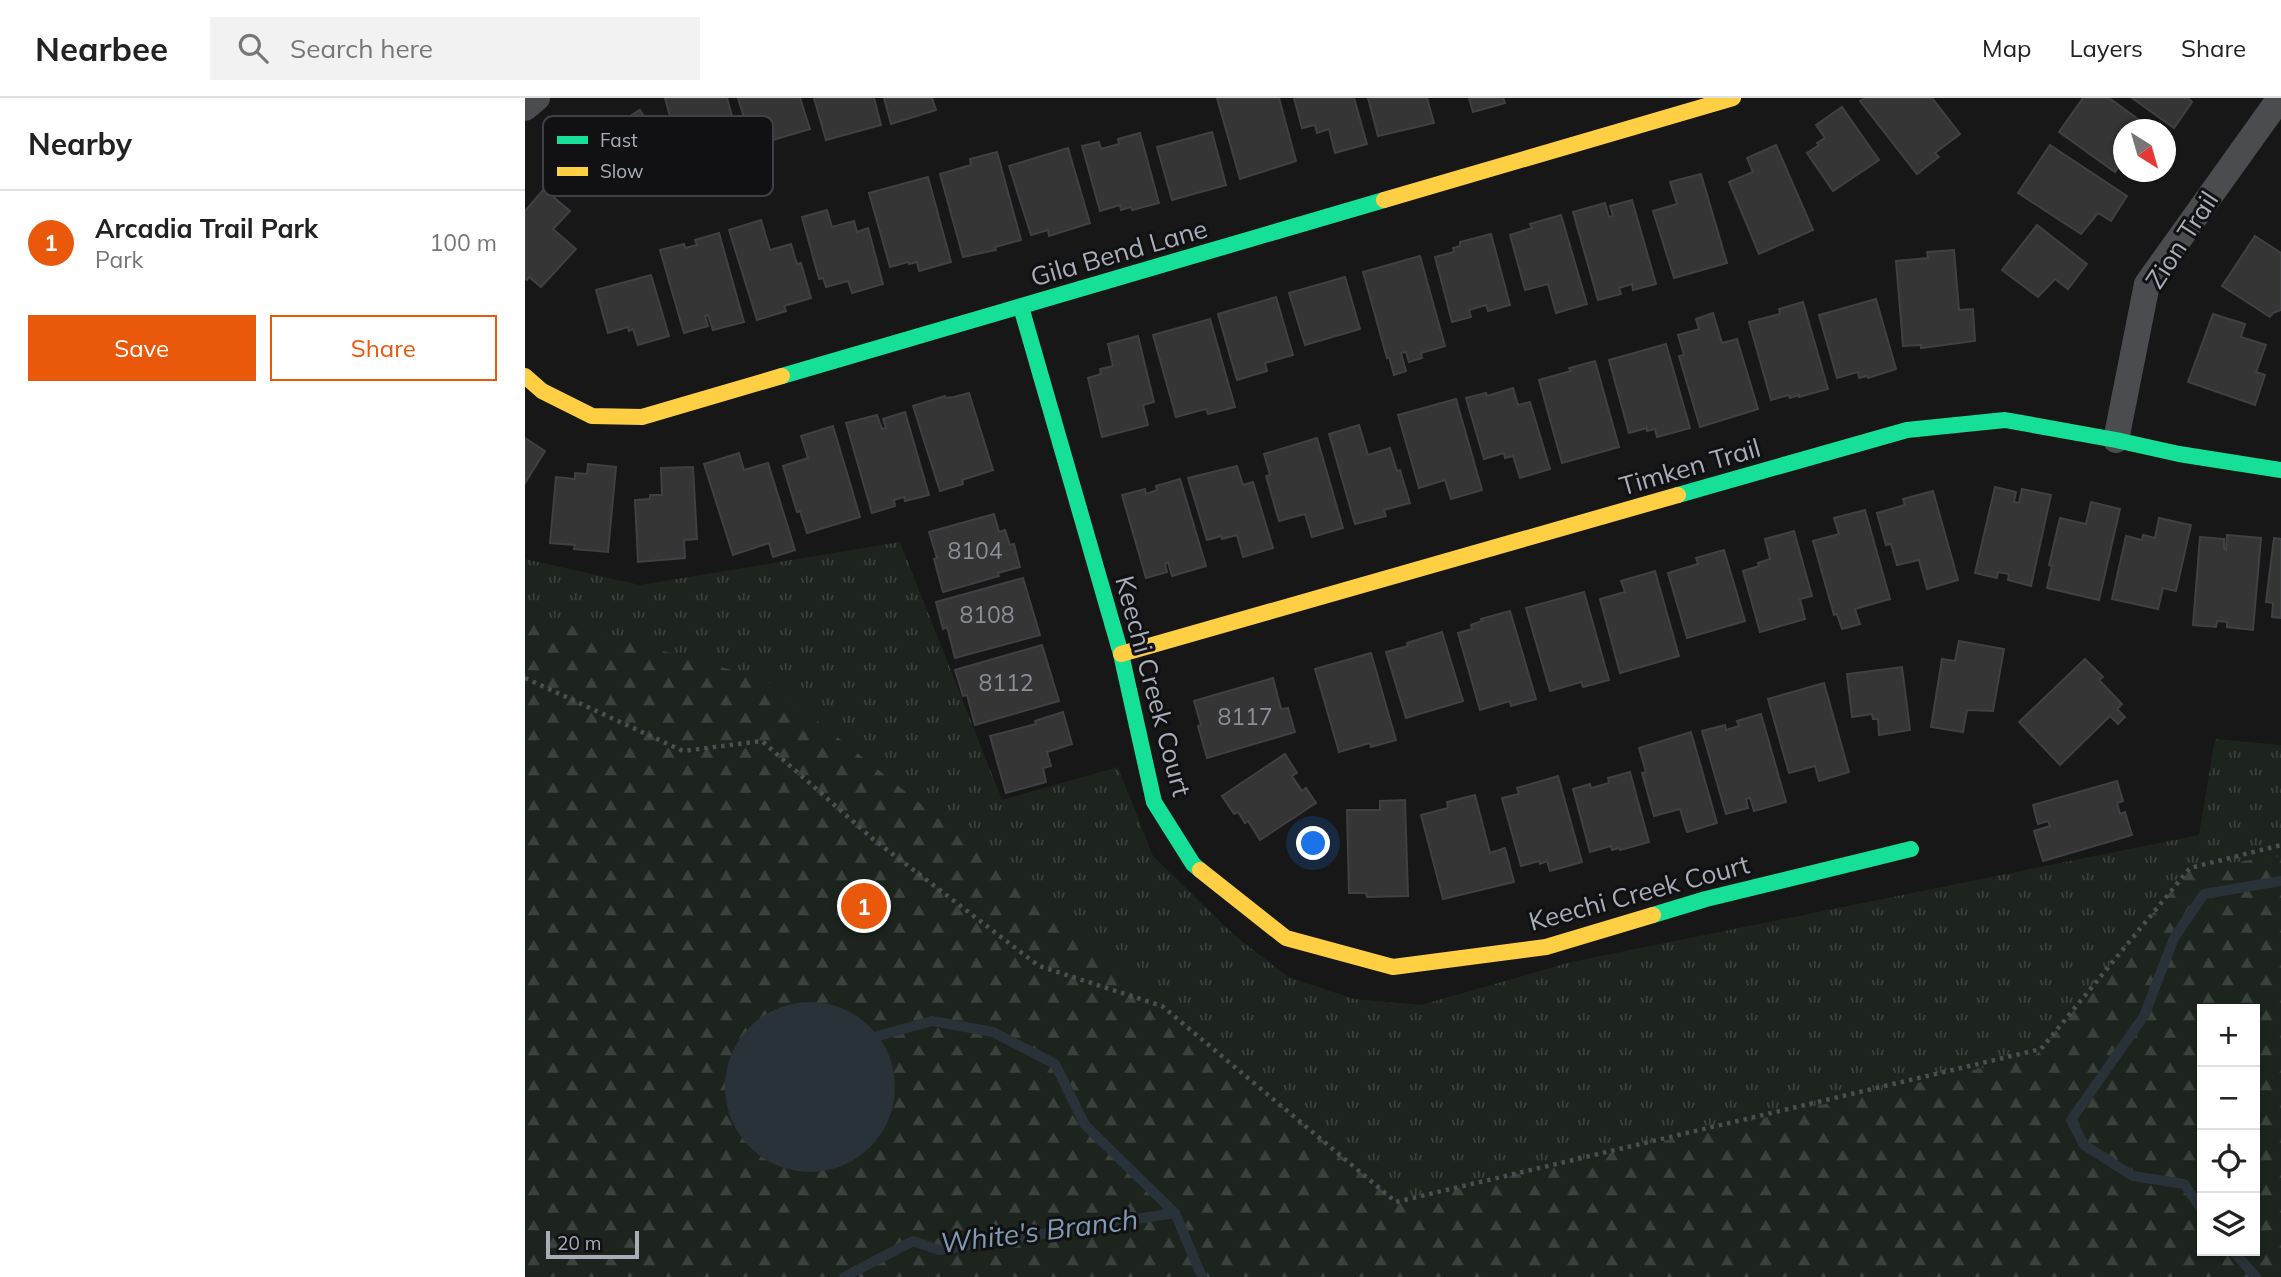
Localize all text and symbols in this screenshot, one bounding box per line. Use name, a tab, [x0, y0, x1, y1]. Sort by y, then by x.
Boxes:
search box	[210, 17, 700, 80]
text: Nearbee	[35, 28, 168, 69]
icon: search	[234, 29, 272, 67]
text: Search here	[290, 32, 433, 65]
text: Map	[1982, 33, 2031, 63]
text: Layers	[2069, 33, 2143, 63]
text: Share	[2181, 33, 2246, 63]
legend	[543, 116, 773, 196]
north arrow	[2113, 119, 2176, 182]
text: Nearby	[28, 125, 132, 163]
text: Fast	[600, 128, 638, 152]
text: Slow	[600, 159, 644, 183]
street label: Zion Trail	[2138, 185, 2225, 295]
text: Arcadia Trail Park	[95, 212, 318, 245]
street label: Gila Bend Lane	[1027, 212, 1211, 294]
text: 1	[44, 228, 58, 257]
text: 100 m	[429, 228, 497, 257]
text: Park	[95, 245, 143, 274]
button: Save	[28, 315, 256, 381]
button: Share	[270, 315, 497, 381]
street label: Timken Trail	[1616, 431, 1764, 502]
house number: 8104	[947, 536, 1003, 565]
street label: Keechi Creek Court	[1108, 572, 1199, 800]
house number: 8108	[959, 600, 1015, 629]
house number: 8112	[978, 668, 1034, 697]
house number: 8117	[1217, 702, 1273, 731]
your location	[1296, 826, 1330, 860]
street label: Keechi Creek Court	[1525, 847, 1753, 938]
pin: 1	[841, 880, 887, 932]
map controls	[2197, 1004, 2260, 1256]
button: +	[2197, 1004, 2260, 1067]
button: −	[2197, 1067, 2260, 1130]
button: locate	[2197, 1130, 2260, 1193]
button: layers	[2197, 1193, 2260, 1256]
water label: White's Branch	[938, 1201, 1140, 1260]
scale bar	[546, 1228, 639, 1260]
text: 20 m	[557, 1231, 601, 1255]

